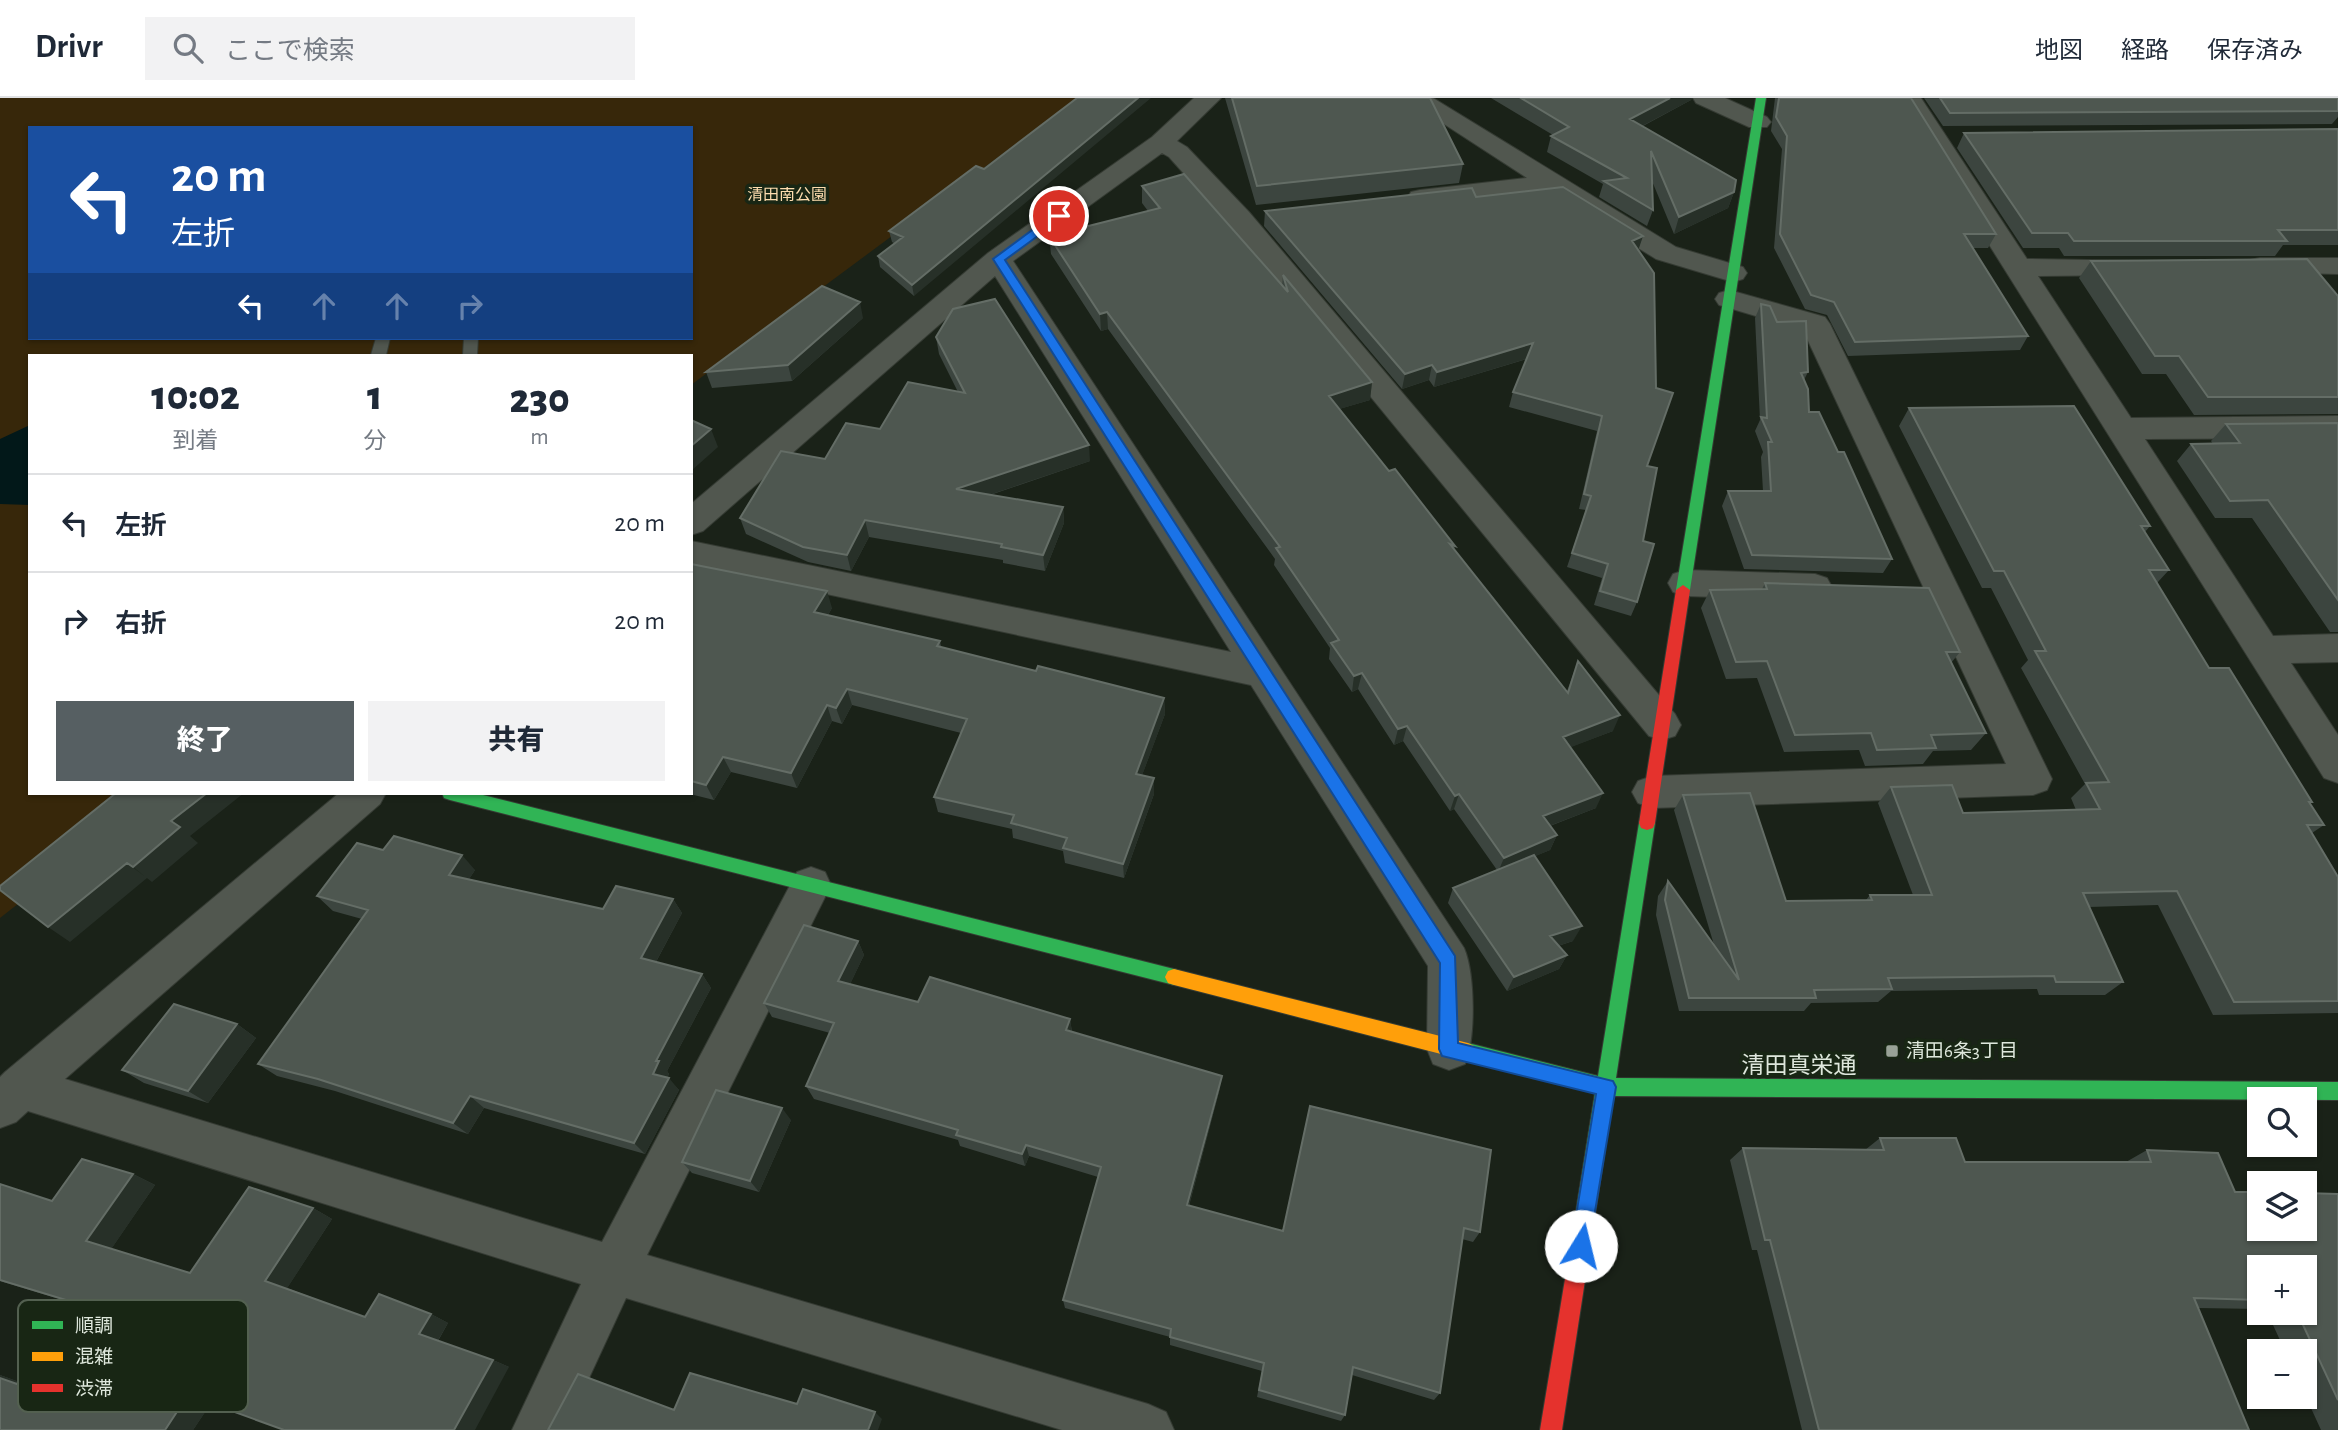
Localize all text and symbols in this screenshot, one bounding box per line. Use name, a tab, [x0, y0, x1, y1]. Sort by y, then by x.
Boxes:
search box	[145, 17, 635, 80]
icon: search	[169, 29, 207, 67]
text: Drivr	[35, 31, 103, 64]
text: ここで検索	[225, 38, 355, 64]
text: 地図	[2035, 39, 2083, 63]
text: 経路	[2121, 39, 2169, 63]
text: 保存済み	[2207, 39, 2303, 63]
text: 20 m	[171, 152, 267, 201]
icon: left	[56, 154, 147, 245]
park label: 清田南公園	[747, 186, 827, 203]
pin	[1029, 186, 1089, 246]
icon: arrive	[1040, 197, 1078, 235]
text: 左折	[171, 218, 235, 250]
icon: left	[232, 287, 270, 325]
icon: ahead	[305, 287, 343, 325]
icon: ahead	[378, 287, 416, 325]
icon: right	[451, 287, 489, 325]
text: 10:02	[151, 375, 240, 417]
text: 1	[367, 375, 382, 417]
text: 230	[509, 378, 570, 420]
text: m	[530, 426, 549, 449]
text: 到着	[173, 430, 219, 453]
text: 分	[363, 430, 386, 453]
icon: left	[56, 504, 94, 542]
text: 20 m	[614, 510, 665, 536]
text: 左折	[115, 513, 167, 539]
icon: right	[56, 602, 94, 640]
text: 20 m	[614, 608, 665, 634]
text: 右折	[115, 611, 167, 637]
button: 終了	[56, 701, 354, 781]
button: 共有	[368, 701, 665, 781]
place label: 清田6条3丁目	[1906, 1040, 2018, 1061]
marker: 清田6条3丁目	[1884, 1043, 1900, 1059]
street label: 清田真栄通	[1742, 1053, 1857, 1078]
map controls	[2247, 1087, 2317, 1409]
button: search	[2247, 1087, 2317, 1157]
button: layers	[2247, 1171, 2317, 1241]
position arrow	[1544, 1209, 1618, 1283]
button: +	[2247, 1255, 2317, 1325]
legend	[18, 1300, 248, 1412]
text: 順調	[75, 1316, 113, 1336]
button: −	[2247, 1339, 2317, 1409]
text: 混雑	[75, 1346, 113, 1367]
text: 渋滞	[75, 1378, 113, 1399]

